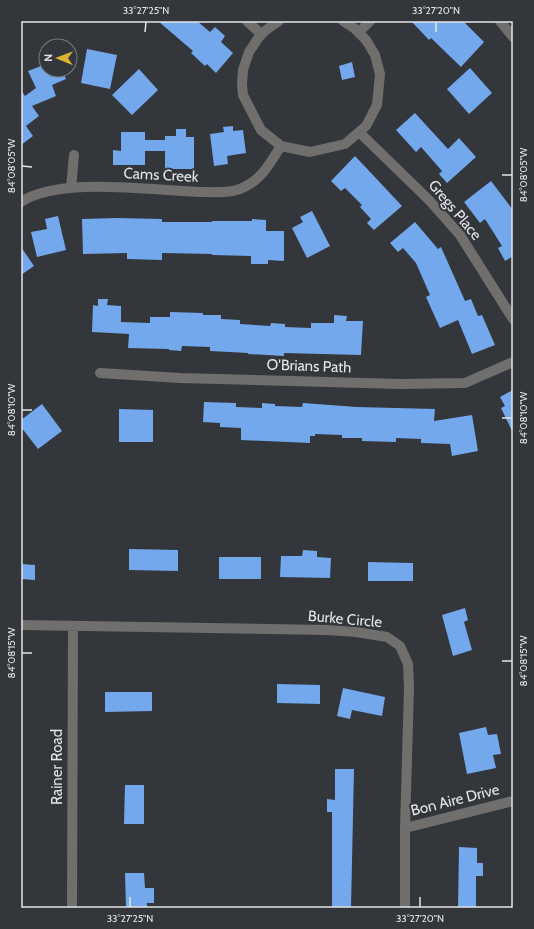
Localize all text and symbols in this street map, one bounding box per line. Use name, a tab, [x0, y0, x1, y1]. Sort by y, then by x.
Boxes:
text: 33°27'25"N	[123, 4, 169, 17]
text: 33°27'20"N	[412, 4, 460, 17]
north arrow	[38, 38, 78, 78]
text: N	[41, 54, 55, 62]
text: 84°08'05"W	[5, 138, 18, 193]
text: 84°08'05"W	[517, 147, 530, 202]
street label: Cams Creek	[123, 164, 199, 186]
street label: Gregs Place	[425, 176, 486, 244]
street label: O'Brians Path	[266, 356, 352, 376]
text: 84°08'10"W	[5, 383, 18, 436]
text: 84°08'10"W	[517, 391, 530, 444]
street label: Burke Circle	[307, 607, 383, 631]
text: 84°08'15"W	[5, 627, 18, 678]
text: 84°08'15"W	[517, 635, 530, 686]
street label: Rainer Road	[48, 729, 66, 805]
street label: Bon Aire Drive	[409, 780, 501, 820]
text: 33°27'25"N	[107, 912, 153, 925]
text: 33°27'20"N	[396, 912, 444, 925]

